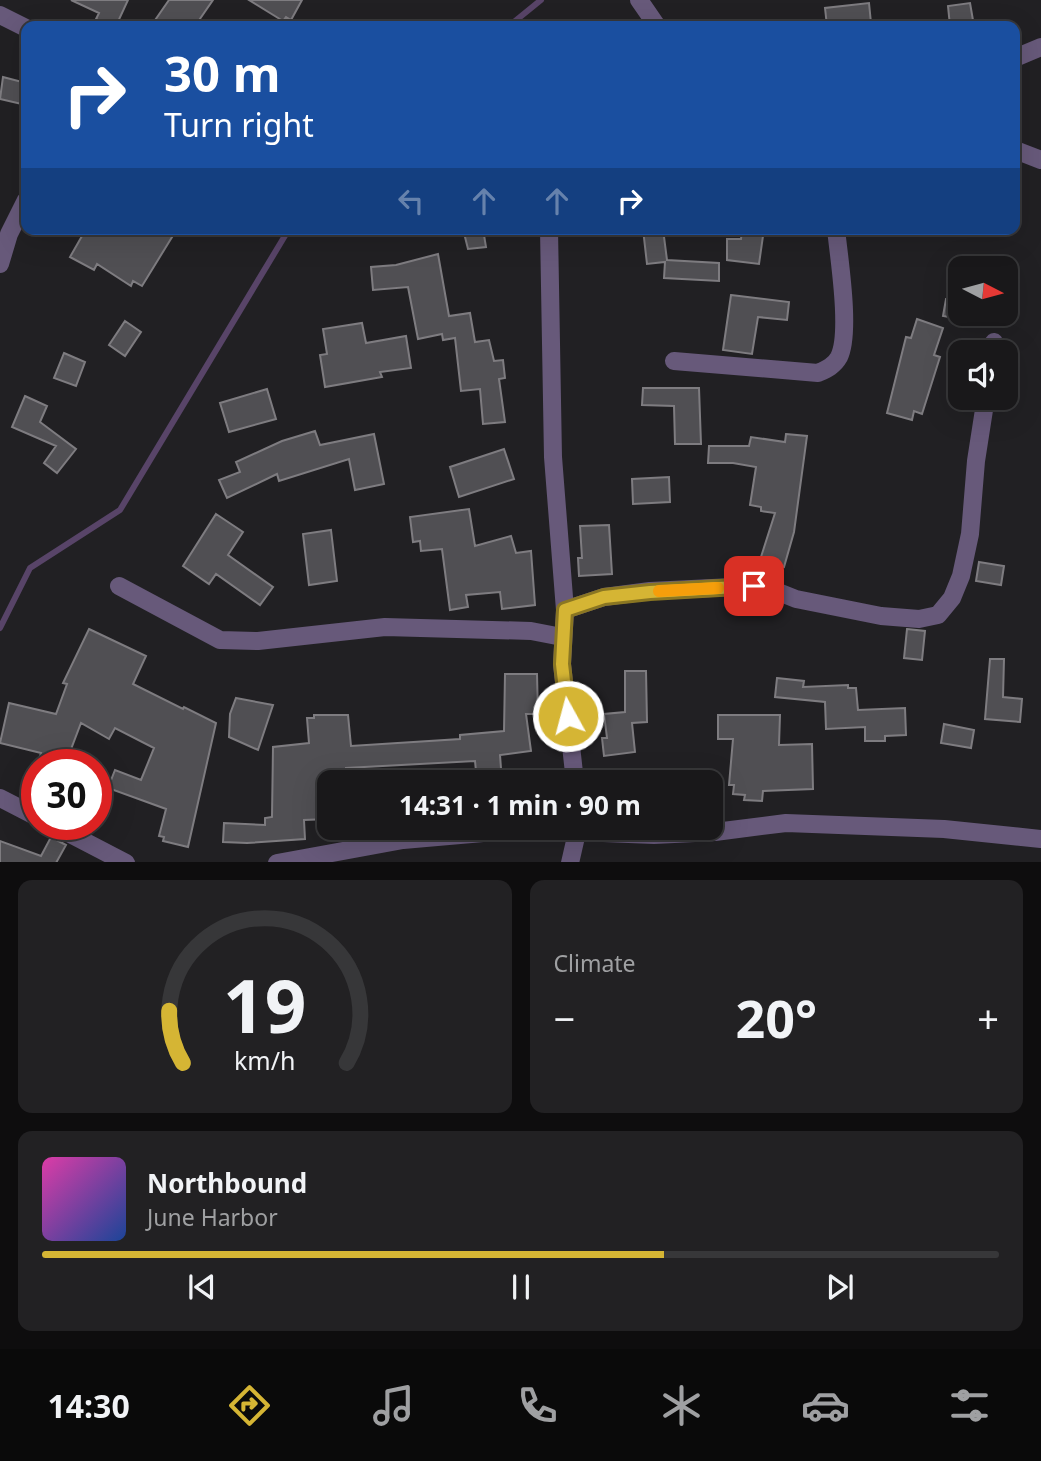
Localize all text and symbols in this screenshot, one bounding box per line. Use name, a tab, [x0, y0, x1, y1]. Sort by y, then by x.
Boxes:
text: 30 m	[164, 40, 281, 106]
icon: right	[49, 49, 140, 140]
text: Turn right	[164, 103, 314, 146]
icon: left	[392, 182, 430, 220]
icon: ahead	[465, 182, 503, 220]
icon: ahead	[538, 182, 576, 220]
icon: right	[611, 182, 649, 220]
north arrow	[948, 256, 1018, 326]
map controls	[948, 256, 1018, 410]
button: sound	[948, 340, 1018, 410]
pin	[724, 556, 784, 616]
icon: arrive	[735, 567, 773, 605]
position arrow	[531, 679, 605, 753]
speed limit sign: 30	[21, 749, 112, 840]
text: 14:31 · 1 min · 90 m	[399, 787, 641, 823]
text: Climate	[554, 947, 636, 979]
text: 19	[223, 955, 306, 1054]
text: 20°	[735, 982, 817, 1053]
text: −	[554, 992, 575, 1044]
text: +	[977, 992, 999, 1044]
text: km/h	[234, 1042, 296, 1076]
text: Northbound	[147, 1165, 307, 1201]
text: June Harbor	[147, 1201, 278, 1233]
icon: previous	[183, 1268, 221, 1306]
icon: pause	[502, 1268, 540, 1306]
icon: next	[821, 1268, 859, 1306]
icon: directions	[225, 1381, 274, 1430]
icon: music	[369, 1381, 418, 1430]
icon: phone	[513, 1381, 562, 1430]
icon: climate	[657, 1381, 706, 1430]
icon: car	[801, 1381, 850, 1430]
icon: filters	[945, 1381, 994, 1430]
text: 14:30	[47, 1384, 130, 1427]

